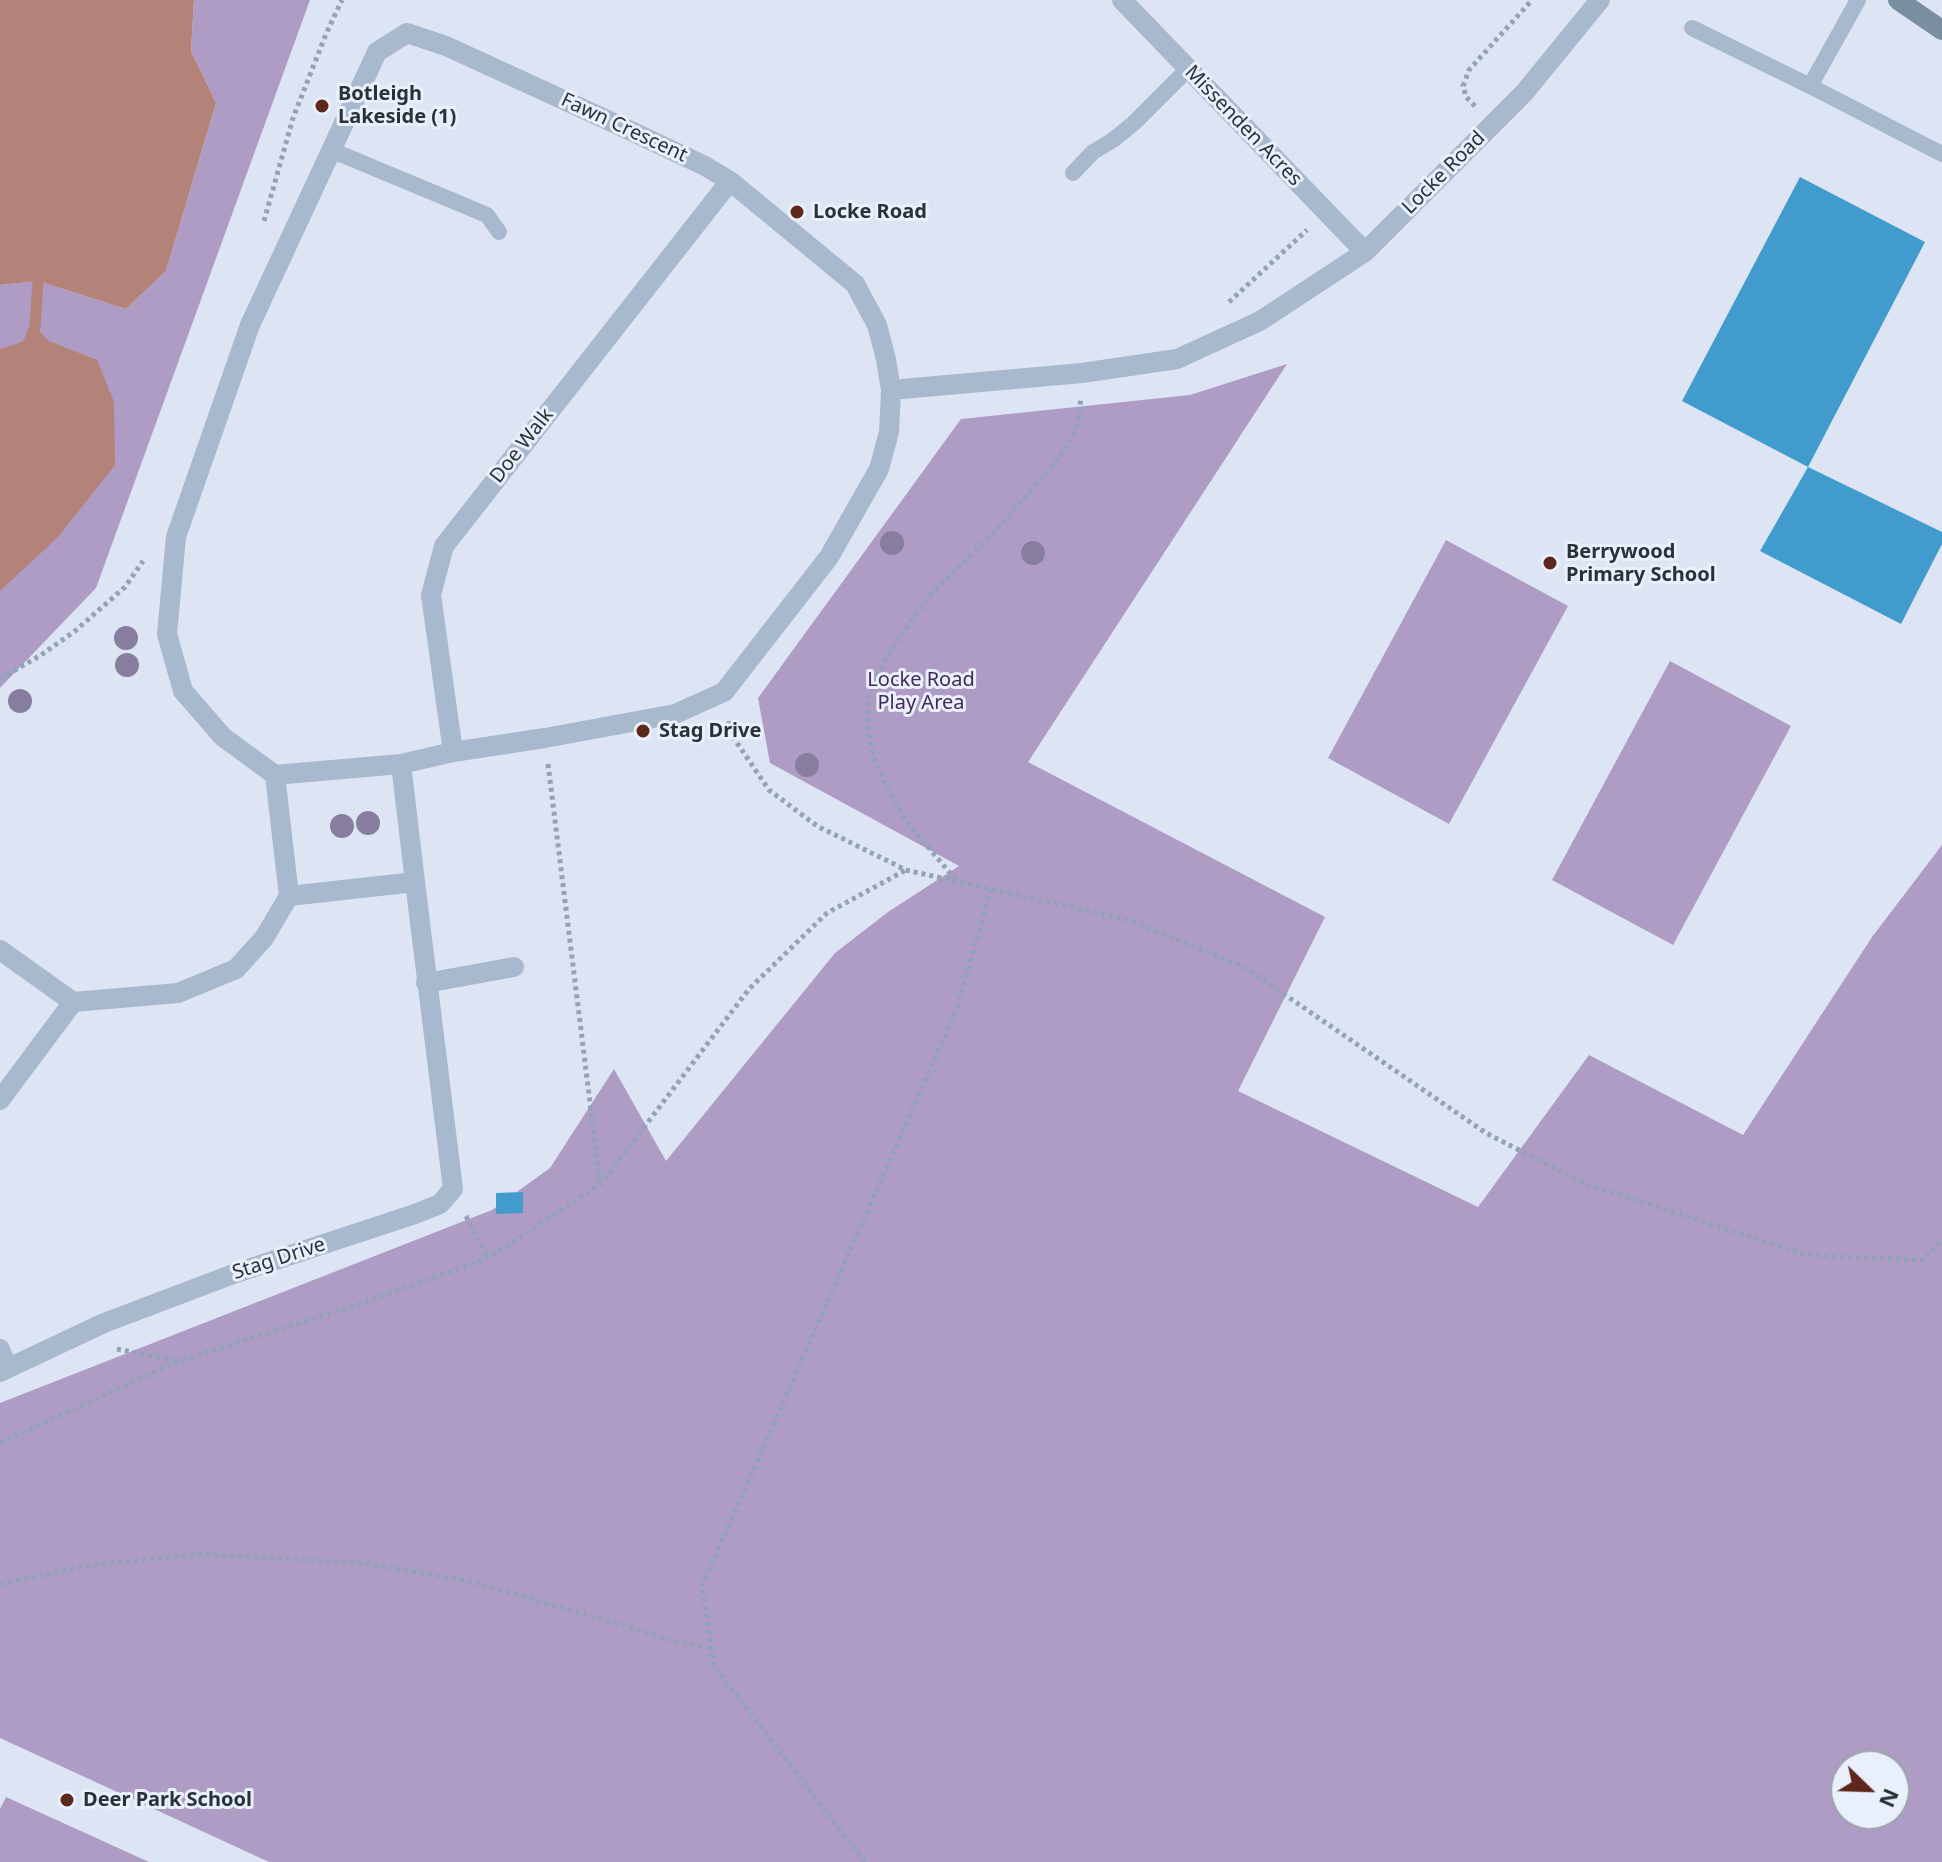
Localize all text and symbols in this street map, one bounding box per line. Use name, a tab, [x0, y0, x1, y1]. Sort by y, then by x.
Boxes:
street label: Missenden Acres	[1179, 61, 1307, 191]
place label: Botleigh Lakeside (1)	[338, 82, 456, 129]
street label: Fawn Crescent	[557, 88, 691, 168]
marker: Botleigh Lakeside (1)	[313, 97, 331, 115]
street label: Locke Road	[1398, 127, 1490, 219]
place label: Locke Road	[813, 200, 927, 224]
marker: Locke Road	[788, 203, 806, 221]
street label: Doe Walk	[485, 404, 559, 488]
place label: Berrywood Primary School	[1566, 540, 1716, 587]
marker: Berrywood Primary School	[1541, 554, 1559, 572]
park label: Locke Road Play Area	[867, 668, 975, 715]
place label: Stag Drive	[659, 719, 761, 743]
marker: Stag Drive	[634, 722, 652, 740]
street label: Stag Drive	[229, 1233, 329, 1285]
north arrow	[1830, 1750, 1910, 1830]
text: N	[1873, 1784, 1908, 1813]
place label: Deer Park School	[83, 1788, 252, 1812]
marker: Deer Park School	[58, 1791, 76, 1809]

